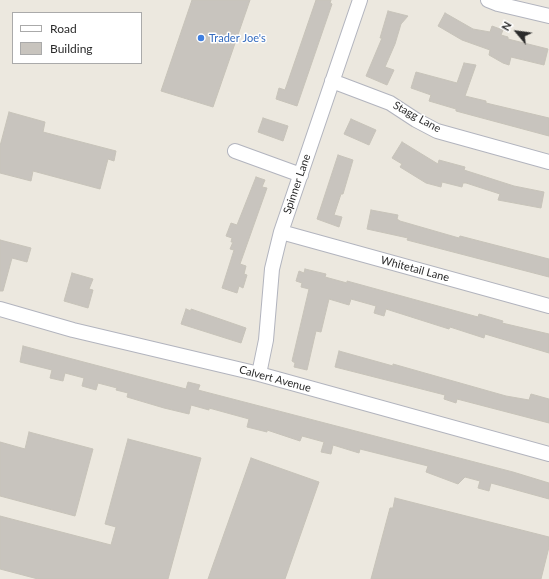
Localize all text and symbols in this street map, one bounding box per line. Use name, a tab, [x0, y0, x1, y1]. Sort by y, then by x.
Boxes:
legend	[12, 12, 142, 64]
north arrow	[497, 12, 537, 52]
text: N	[498, 19, 514, 33]
text: Road	[50, 21, 77, 36]
place label: Trader Joe's	[209, 31, 266, 45]
marker: Trader Joe's	[196, 33, 206, 43]
text: Building	[50, 41, 93, 56]
street label: Stagg Lane	[391, 99, 443, 135]
street label: Spinner Lane	[281, 152, 313, 216]
street label: Whitetail Lane	[379, 254, 451, 284]
street label: Calvert Avenue	[238, 363, 312, 395]

